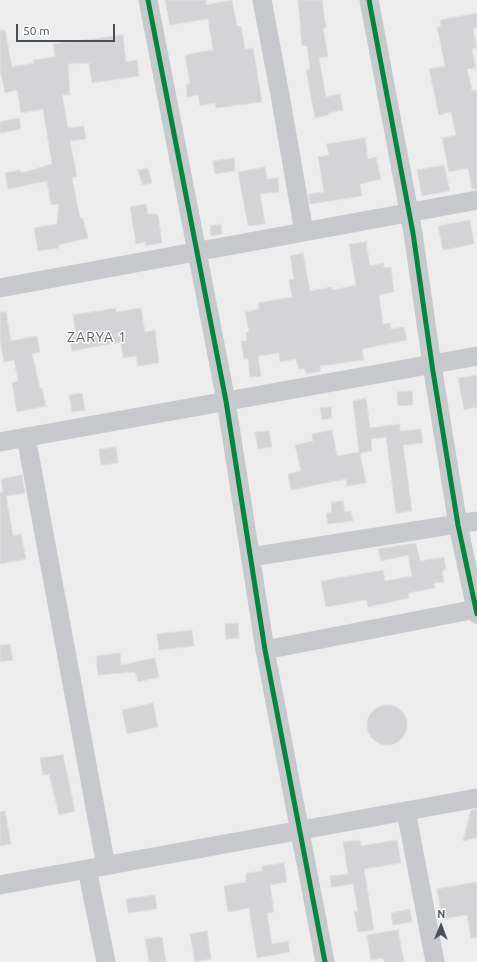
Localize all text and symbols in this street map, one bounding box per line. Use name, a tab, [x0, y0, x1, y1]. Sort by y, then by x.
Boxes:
scale bar	[18, 16, 117, 42]
text: 50 m	[23, 24, 50, 37]
district label: ZARYA 1	[67, 329, 127, 345]
north arrow	[421, 906, 461, 946]
text: N	[437, 908, 445, 920]

